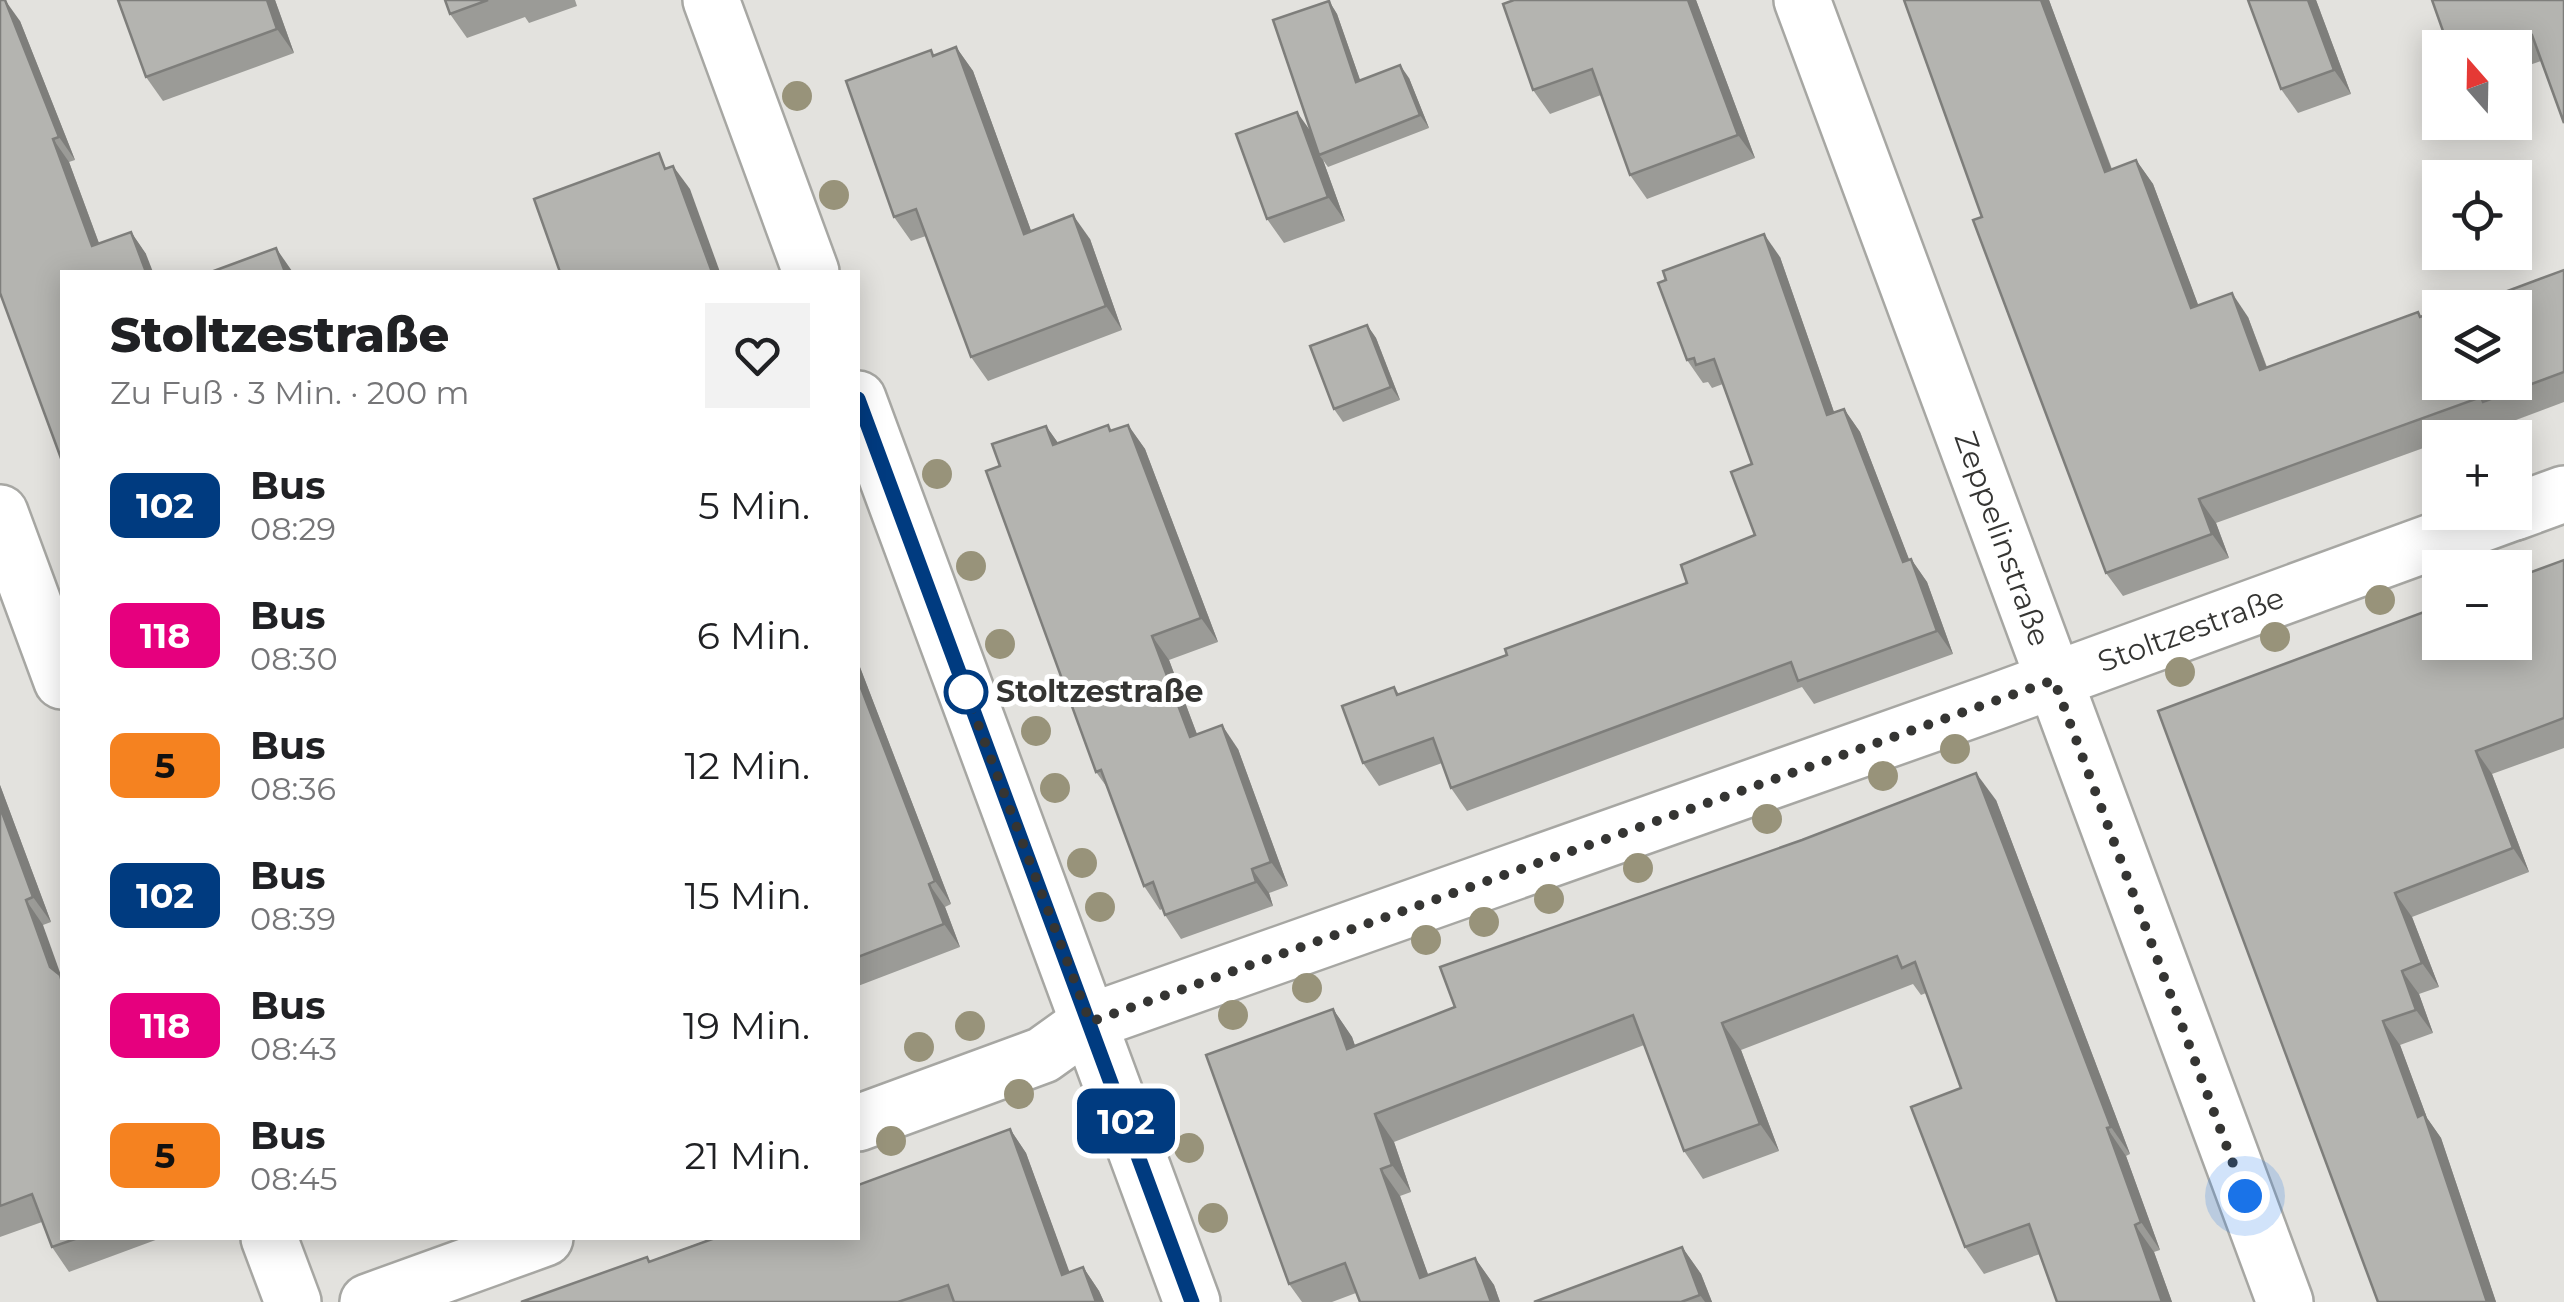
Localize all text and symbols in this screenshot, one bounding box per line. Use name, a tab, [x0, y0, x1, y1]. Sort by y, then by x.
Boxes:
north arrow	[2422, 30, 2532, 140]
map controls	[2422, 30, 2532, 660]
button: locate	[2422, 160, 2532, 270]
button: layers	[2422, 290, 2532, 400]
button: heart	[705, 303, 810, 408]
text: Stoltzestraße	[110, 306, 449, 364]
text: Zu Fuß · 3 Min. · 200 m	[110, 373, 470, 412]
button: +	[2422, 420, 2532, 530]
street label: Zeppelinstraße	[1946, 426, 2058, 651]
text: Bus	[250, 462, 325, 509]
text: 5 Min.	[698, 482, 810, 529]
text: 102	[136, 484, 194, 527]
text: 08:29	[250, 509, 336, 548]
button: −	[2422, 550, 2532, 660]
street label: Stoltzestraße	[2093, 579, 2289, 680]
text: Bus	[250, 592, 325, 639]
text: 6 Min.	[697, 612, 810, 659]
text: 118	[140, 614, 190, 657]
text: 08:30	[250, 639, 338, 678]
marker: Stoltzestraße	[945, 671, 987, 713]
place label: Stoltzestraße	[996, 673, 1203, 710]
text: Bus	[250, 722, 325, 769]
text: 12 Min.	[684, 742, 810, 789]
text: 5	[155, 744, 175, 787]
text: 08:36	[250, 769, 336, 808]
text: Bus	[250, 852, 325, 899]
text: 15 Min.	[685, 872, 810, 919]
text: 102	[136, 874, 194, 917]
text: 08:39	[250, 899, 336, 938]
text: Bus	[250, 982, 325, 1029]
text: 19 Min.	[683, 1002, 810, 1049]
text: 118	[140, 1004, 190, 1047]
text: 08:43	[250, 1029, 337, 1068]
line badge: 102	[1068, 1088, 1184, 1154]
text: 102	[1097, 1100, 1155, 1143]
text: Bus	[250, 1112, 325, 1159]
text: 21 Min.	[684, 1132, 810, 1179]
text: 5	[155, 1134, 175, 1177]
text: 08:45	[250, 1159, 338, 1198]
your location	[2220, 1171, 2270, 1221]

